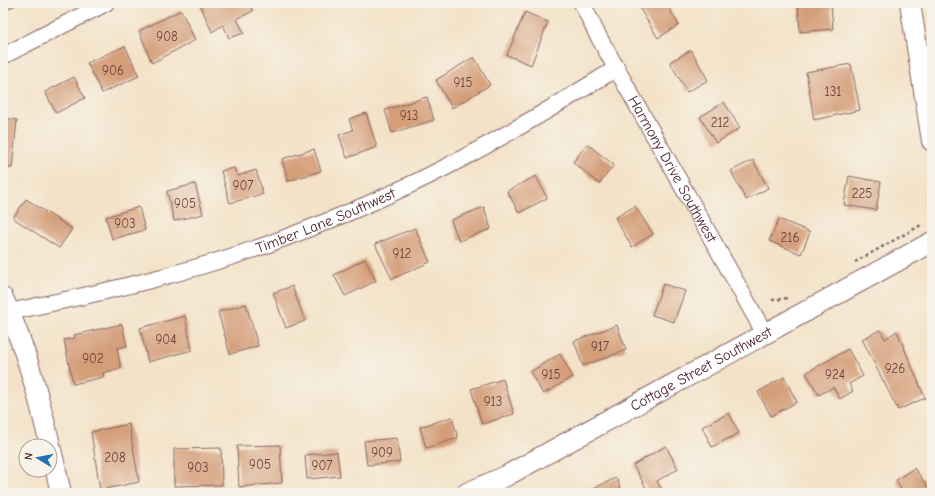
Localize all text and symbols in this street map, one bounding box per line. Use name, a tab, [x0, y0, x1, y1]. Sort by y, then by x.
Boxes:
house number: 908	[156, 29, 178, 44]
house number: 906	[102, 63, 124, 78]
house number: 915	[453, 75, 473, 90]
house number: 131	[825, 84, 841, 99]
street label: Harmony Drive Southwest	[624, 92, 721, 246]
house number: 913	[400, 108, 418, 123]
house number: 212	[711, 115, 730, 130]
house number: 907	[233, 178, 253, 193]
street label: Timber Lane Southwest	[253, 184, 399, 257]
house number: 225	[852, 186, 872, 201]
house number: 905	[174, 196, 196, 211]
house number: 903	[114, 216, 136, 231]
house number: 216	[781, 230, 800, 245]
house number: 912	[393, 246, 412, 261]
street label: Cottage Street Southwest	[627, 322, 776, 415]
house number: 904	[155, 332, 177, 347]
house number: 917	[591, 339, 609, 354]
house number: 902	[82, 351, 104, 366]
house number: 926	[885, 361, 905, 376]
house number: 915	[541, 367, 561, 382]
house number: 924	[825, 367, 845, 382]
house number: 913	[484, 394, 502, 409]
north arrow	[18, 438, 58, 478]
house number: 909	[371, 445, 393, 460]
house number: 208	[104, 450, 126, 465]
text: N	[22, 452, 36, 461]
house number: 905	[249, 457, 271, 472]
house number: 907	[312, 458, 332, 473]
house number: 903	[187, 460, 209, 475]

